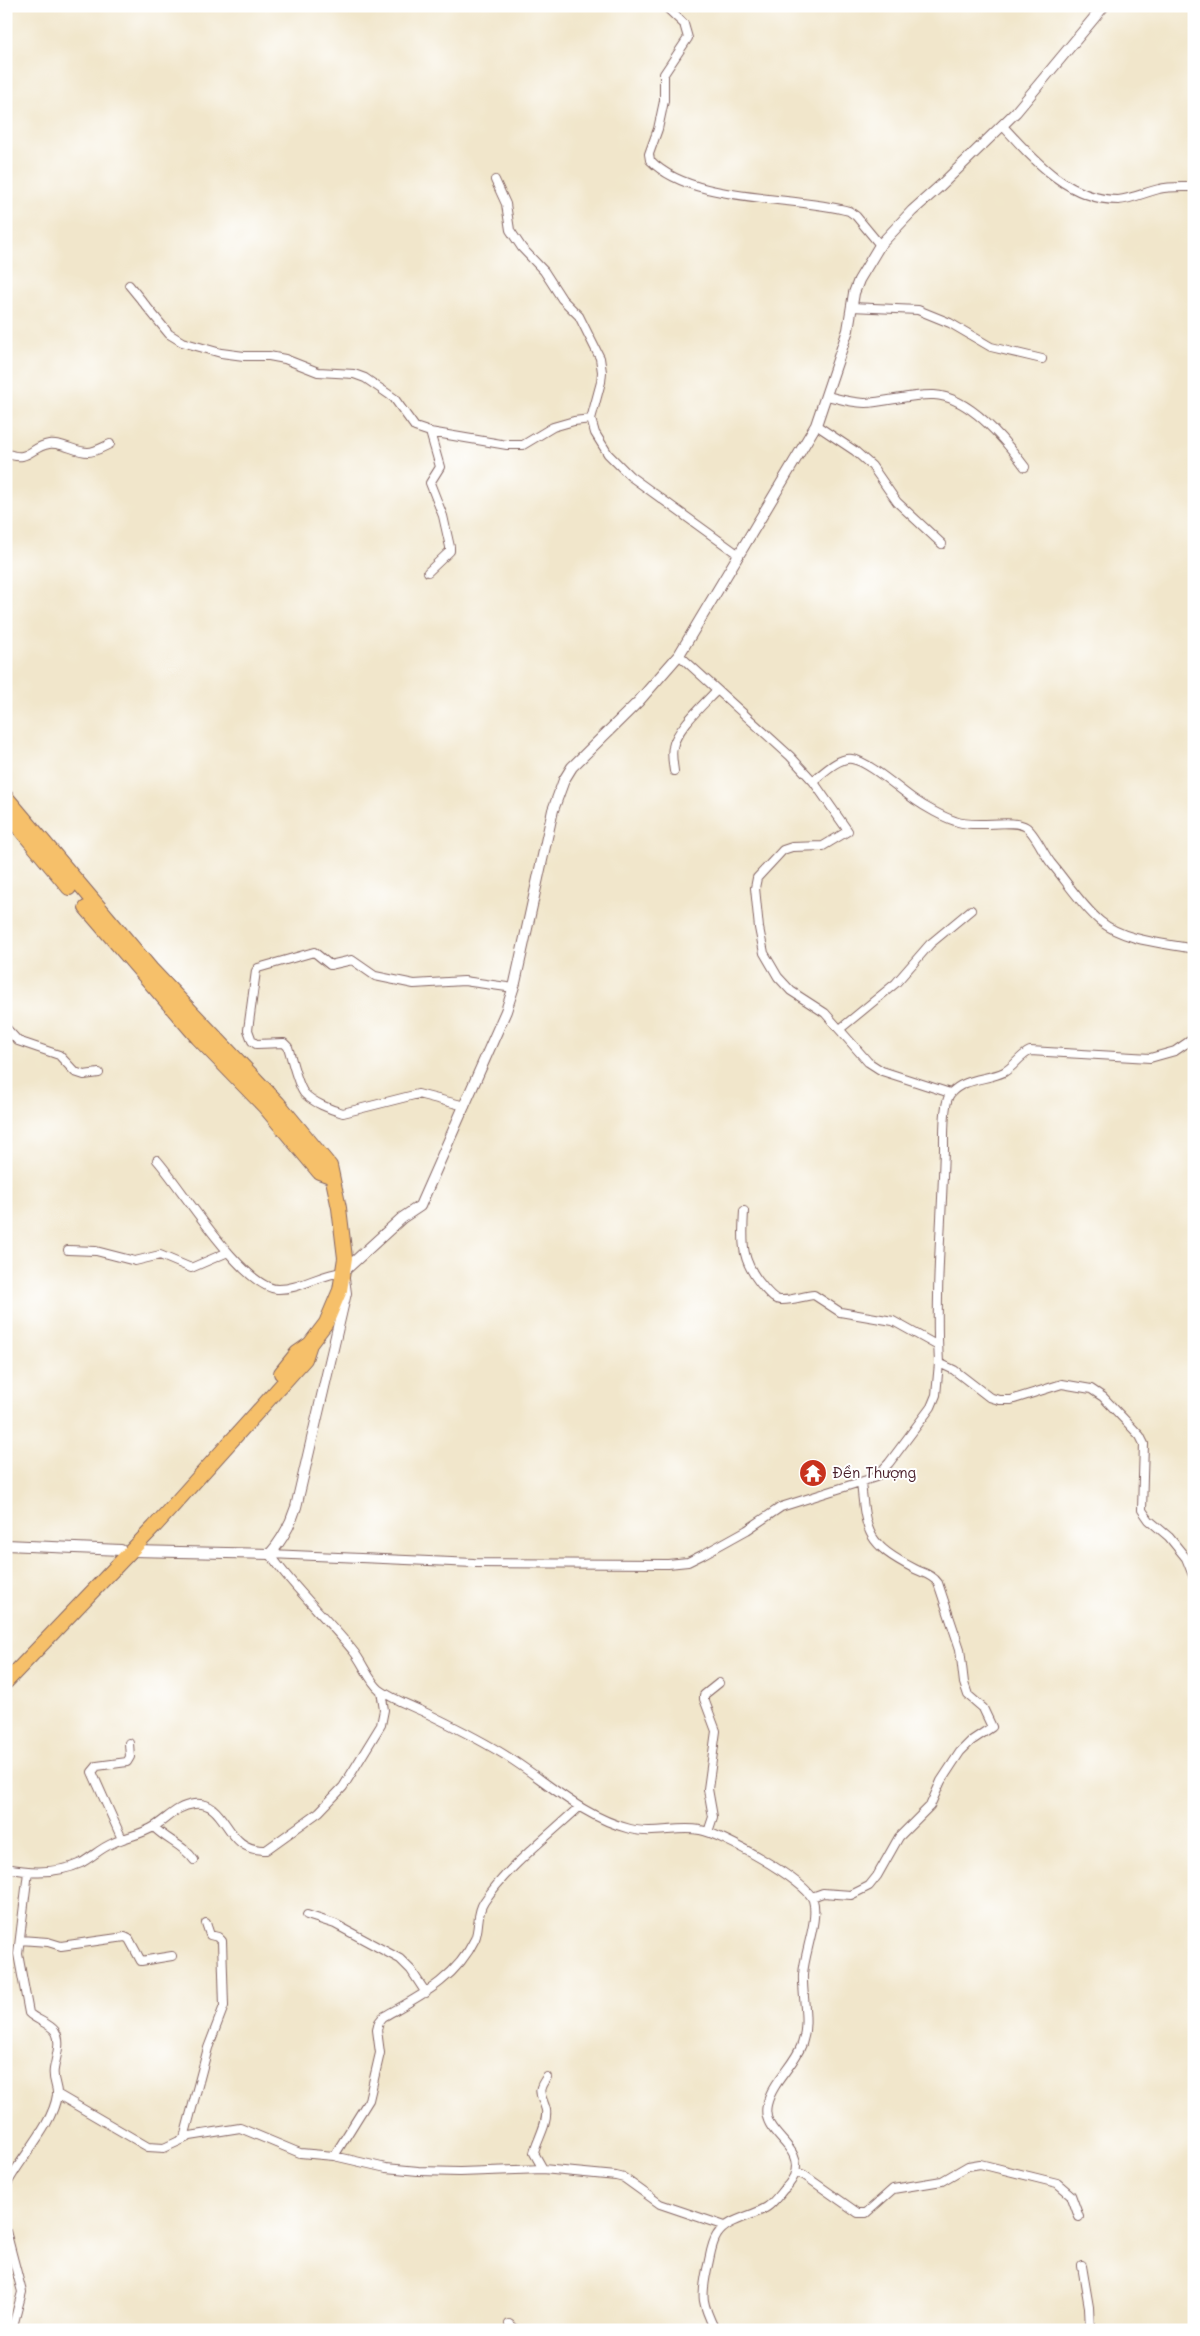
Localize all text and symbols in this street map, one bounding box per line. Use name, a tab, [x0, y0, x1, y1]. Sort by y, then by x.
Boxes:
temple icon: Đền Thượng	[798, 1458, 828, 1488]
place label: Đền Thượng	[832, 1462, 916, 1482]

